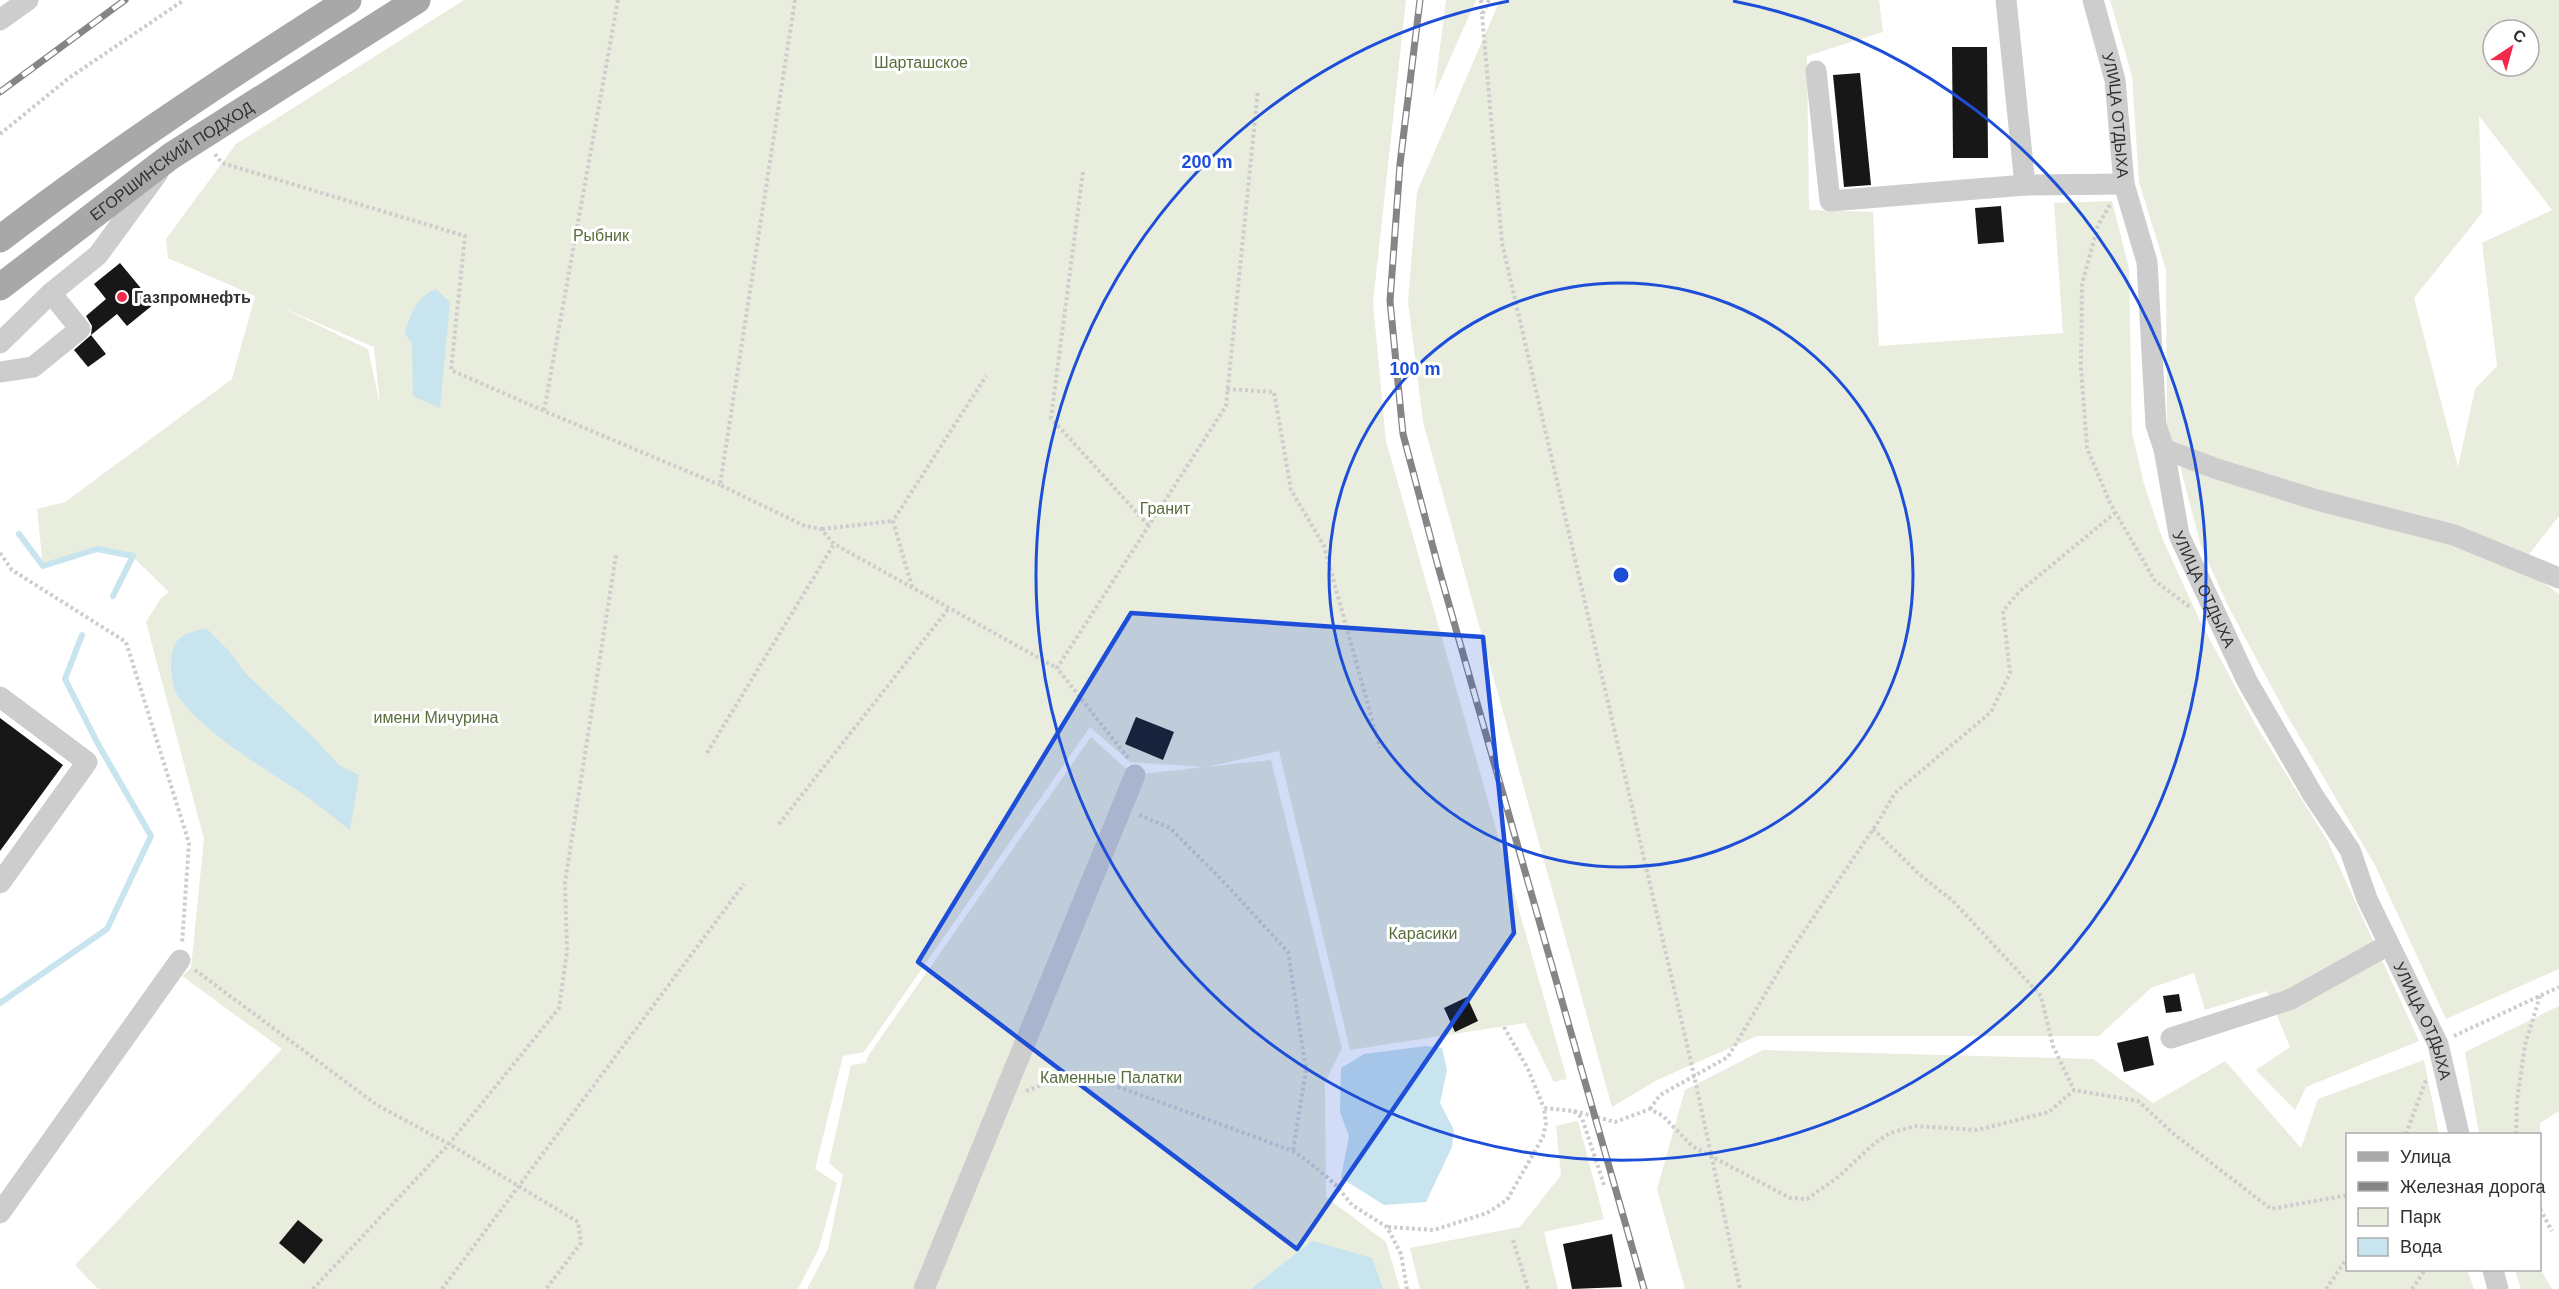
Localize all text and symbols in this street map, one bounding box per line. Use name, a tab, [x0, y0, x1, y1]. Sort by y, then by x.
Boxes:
north arrow	[2481, 18, 2541, 78]
text: С	[2510, 26, 2530, 47]
street label: УЛИЦА ОТДЫХА	[2099, 51, 2131, 179]
park label: Шарташское	[874, 54, 968, 71]
street label: ЕГОРШИНСКИЙ ПОДХОД	[87, 98, 256, 224]
text: 200 m	[1181, 152, 1233, 172]
park label: Рыбник	[573, 227, 630, 244]
place label: Газпромнефть	[134, 289, 251, 306]
marker: Газпромнефть	[115, 290, 129, 304]
text: 100 m	[1389, 359, 1441, 379]
park label: Гранит	[1140, 500, 1191, 517]
street label: УЛИЦА ОТДЫХА	[2169, 528, 2238, 650]
centre of rings	[1611, 565, 1631, 585]
park label: имени Мичурина	[373, 709, 499, 726]
park label: Карасики	[1389, 925, 1457, 942]
street label: УЛИЦА ОТДЫХА	[2390, 959, 2454, 1082]
park label: Каменные Палатки	[1040, 1069, 1182, 1086]
legend	[2346, 1133, 2541, 1271]
text: Улица	[2400, 1147, 2452, 1167]
text: Железная дорога	[2400, 1177, 2547, 1197]
text: Парк	[2400, 1207, 2441, 1227]
text: Вода	[2400, 1237, 2443, 1257]

